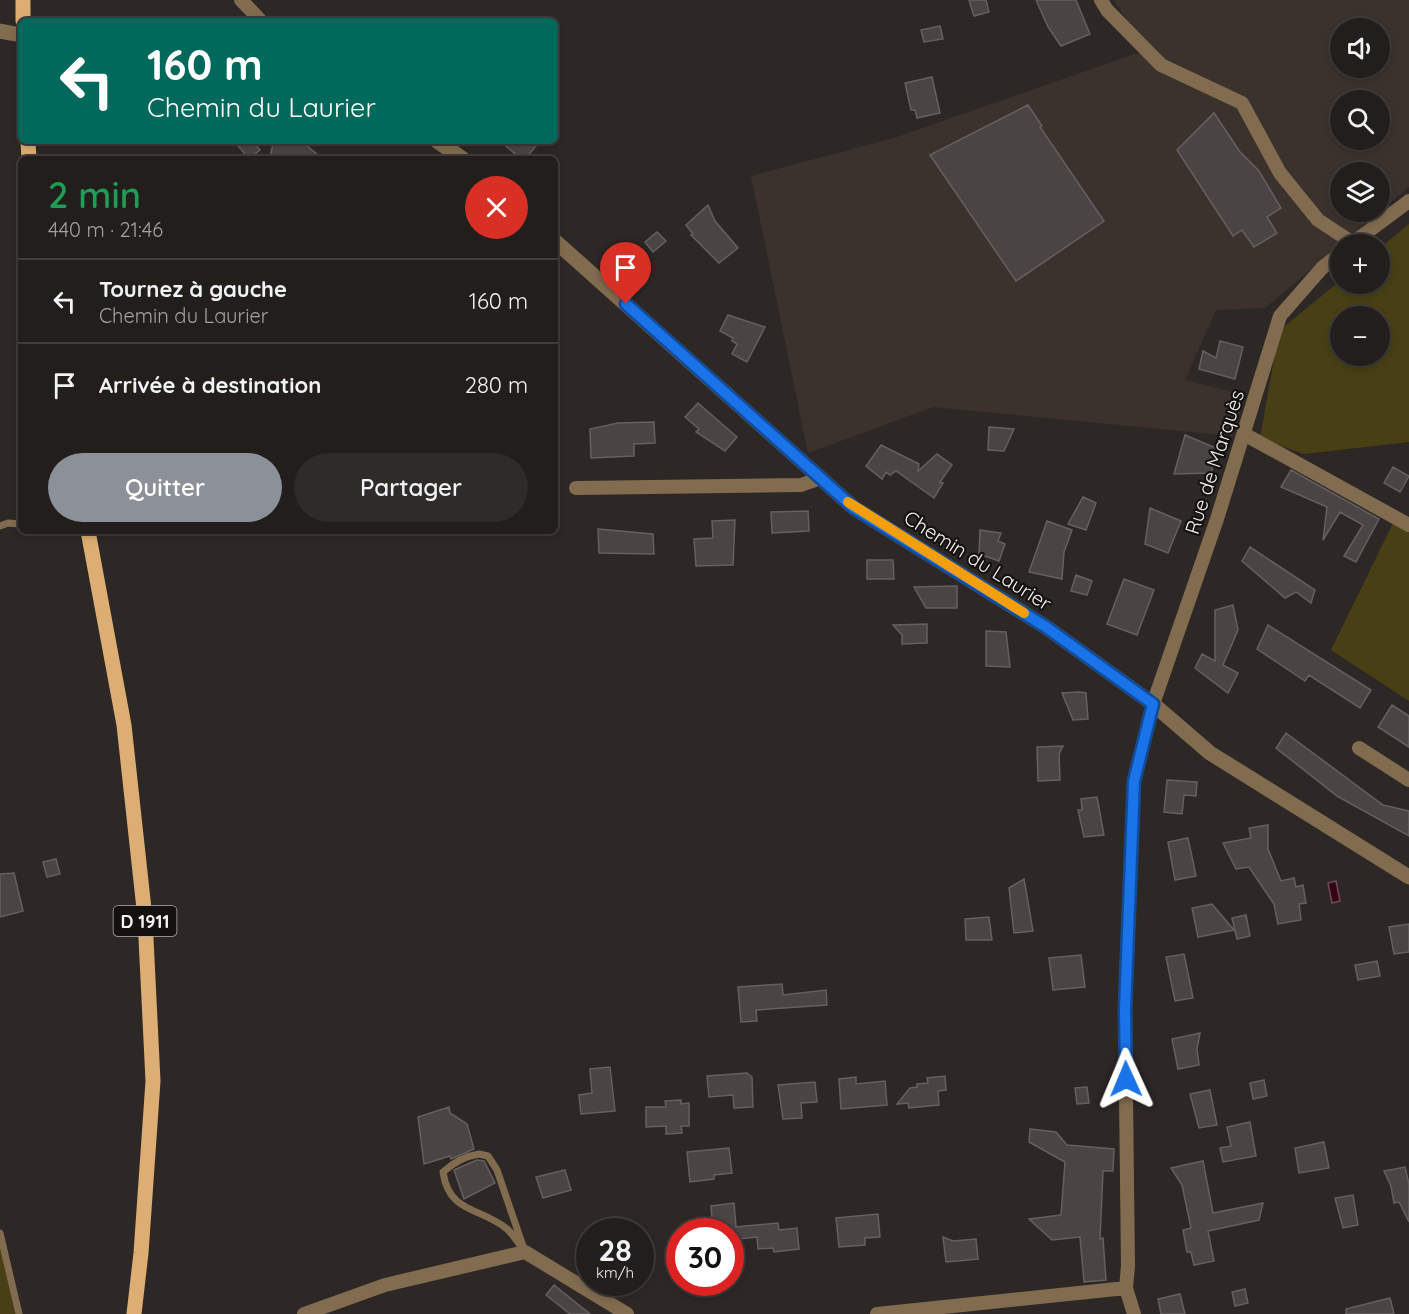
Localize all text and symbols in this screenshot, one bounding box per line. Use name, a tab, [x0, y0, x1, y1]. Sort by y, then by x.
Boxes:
map controls	[1330, 18, 1390, 366]
button: sound	[1330, 18, 1390, 78]
text: 160 m	[147, 38, 263, 91]
icon: left	[48, 42, 126, 120]
text: Chemin du Laurier	[147, 90, 376, 124]
button: search	[1330, 90, 1390, 150]
button: layers	[1330, 162, 1390, 222]
text: 2 min	[48, 172, 141, 217]
button: close	[465, 176, 528, 239]
text: 440 m · 21:46	[48, 217, 163, 242]
button: +	[1330, 234, 1390, 294]
pin	[600, 242, 651, 304]
icon: arrive	[609, 251, 642, 284]
text: Tournez à gauche	[99, 275, 287, 303]
icon: left	[48, 285, 81, 318]
text: 160 m	[469, 287, 528, 315]
text: Chemin du Laurier	[99, 303, 268, 328]
button: −	[1330, 306, 1390, 366]
icon: arrive	[48, 369, 81, 402]
text: Arrivée à destination	[99, 371, 321, 399]
text: 280 m	[465, 371, 528, 399]
street label: Rue de Marquès	[1179, 387, 1249, 537]
button: Quitter	[48, 453, 282, 522]
button: Partager	[294, 453, 528, 522]
street label: Chemin du Laurier	[900, 504, 1057, 616]
road number: D 1911	[114, 906, 176, 936]
position arrow	[1094, 1047, 1158, 1111]
speed limit sign: 30	[666, 1218, 744, 1296]
text: 28	[598, 1231, 632, 1269]
text: km/h	[596, 1263, 634, 1282]

